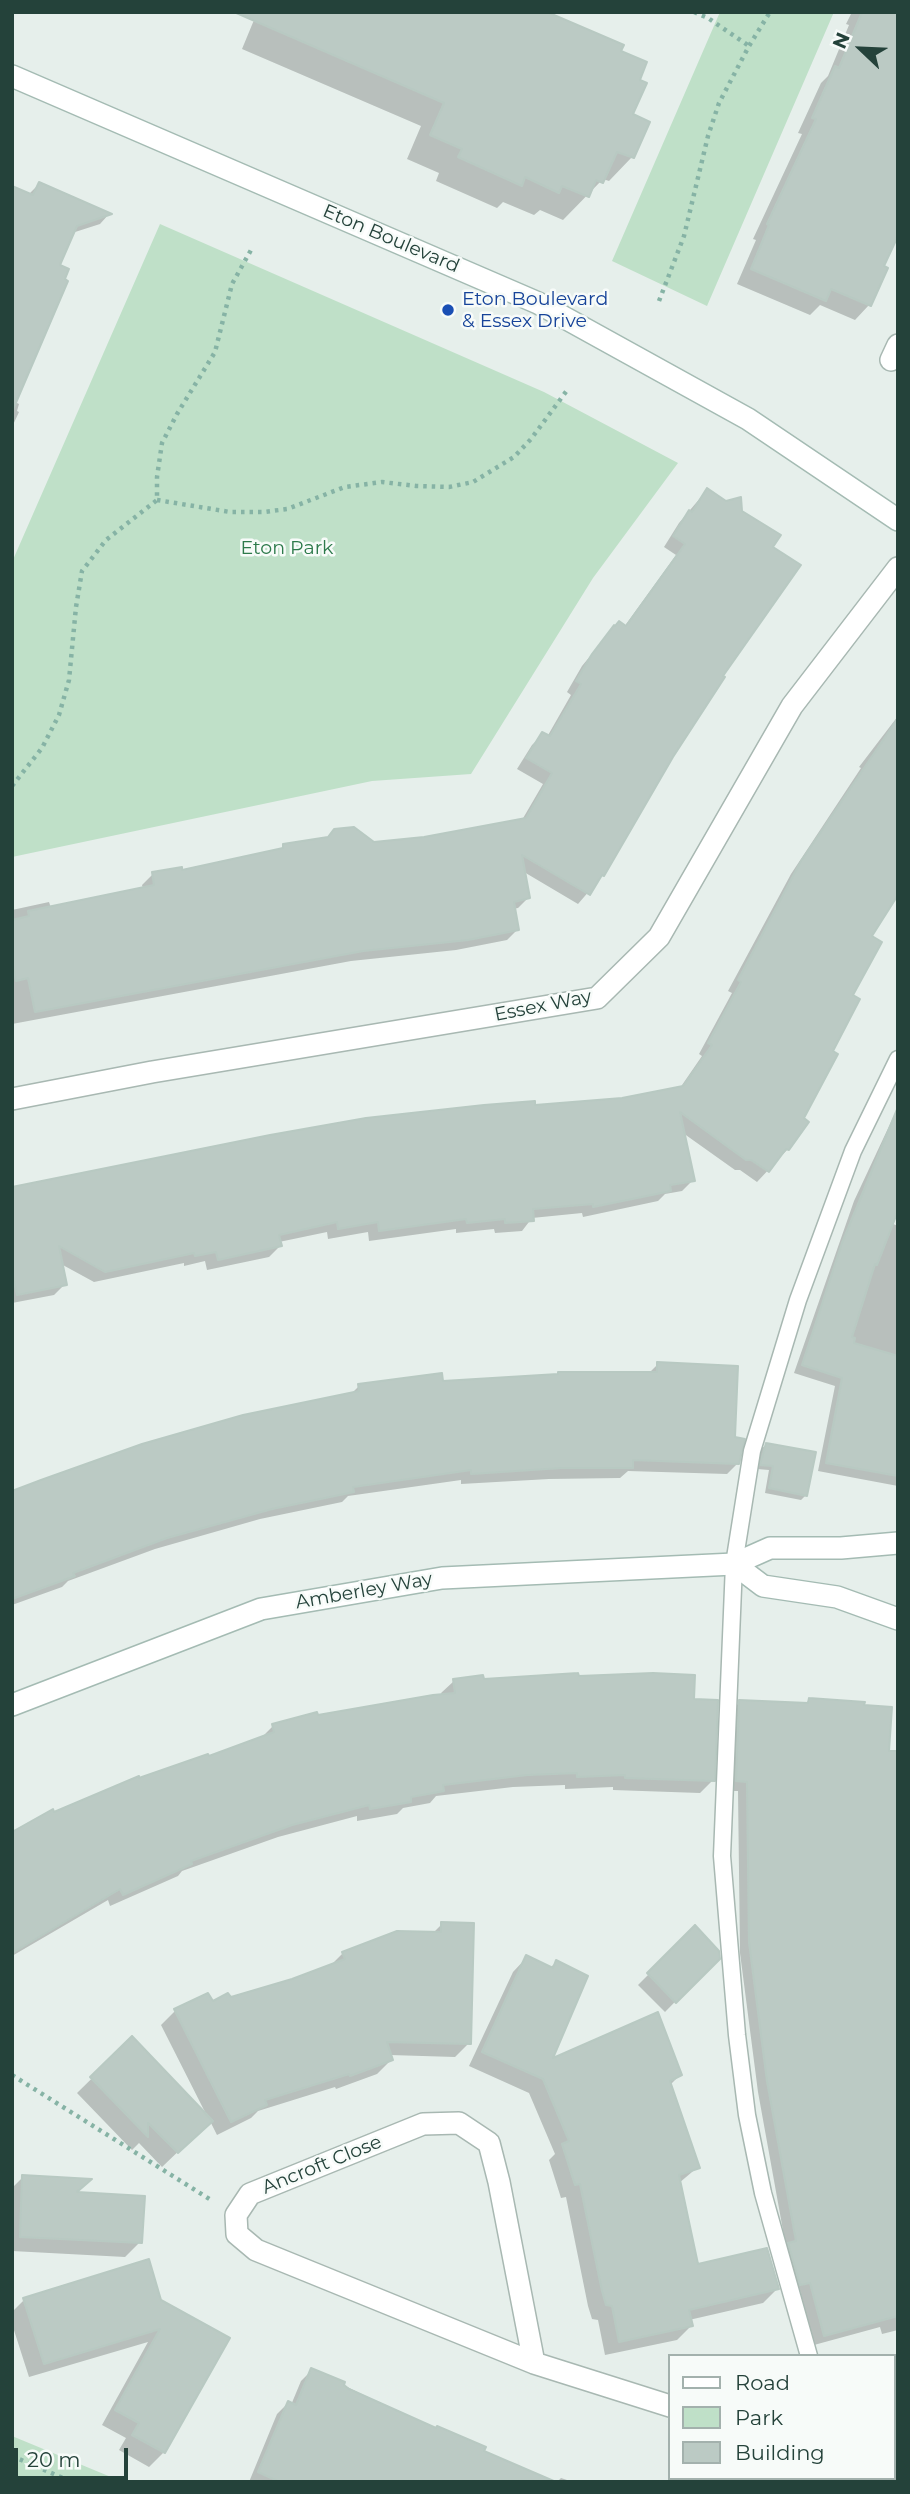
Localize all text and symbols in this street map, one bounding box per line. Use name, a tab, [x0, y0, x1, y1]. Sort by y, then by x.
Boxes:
north arrow	[826, 14, 896, 84]
text: N	[828, 29, 855, 52]
street label: Eton Boulevard	[319, 200, 463, 278]
place label: Eton Boulevard & Essex Drive	[462, 288, 608, 332]
marker: Eton Boulevard & Essex Drive	[440, 302, 456, 318]
park label: Eton Park	[241, 537, 333, 559]
street label: Essex Way	[492, 985, 594, 1027]
street label: Amberley Way	[294, 1568, 434, 1614]
street label: Ancroft Close	[259, 2131, 385, 2199]
legend	[668, 2354, 896, 2480]
text: Road	[735, 2370, 790, 2395]
text: Park	[735, 2405, 783, 2430]
scale bar	[18, 2434, 131, 2478]
text: Building	[735, 2440, 825, 2465]
text: 20 m	[27, 2447, 81, 2472]

